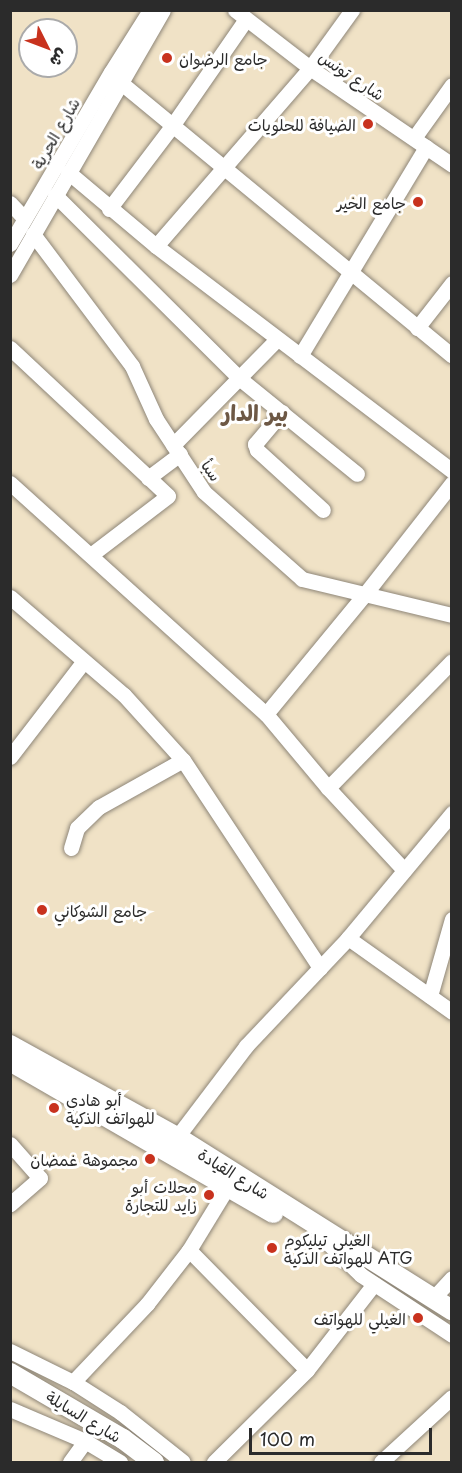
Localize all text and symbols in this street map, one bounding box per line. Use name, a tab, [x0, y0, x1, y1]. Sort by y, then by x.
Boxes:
north arrow	[18, 18, 78, 78]
text: ش	[45, 44, 75, 73]
street label: شارع تونس	[316, 46, 388, 104]
place label: جامع الرضوان	[179, 48, 268, 68]
marker: جامع الرضوان	[160, 51, 174, 65]
street label: شارع الحرية	[27, 94, 83, 172]
place label: الضيافة للحلويات	[248, 114, 356, 134]
marker: الضيافة للحلويات	[361, 117, 375, 131]
place label: جامع الخير	[337, 192, 406, 212]
marker: جامع الخير	[411, 195, 425, 209]
district label: بير الدار	[222, 399, 288, 425]
street label: سبأ	[198, 456, 226, 484]
place label: جامع الشوكاني	[54, 900, 147, 920]
marker: جامع الشوكاني	[35, 903, 49, 917]
place label: أبو هادي للهواتف الذكية	[66, 1089, 155, 1127]
marker: أبو هادي للهواتف الذكية	[47, 1101, 61, 1115]
street label: شارع القيادة	[195, 1144, 273, 1202]
place label: مجموهة غمضان	[30, 1149, 138, 1169]
marker: مجموهة غمضان	[143, 1152, 157, 1166]
place label: محلات أبو زايد للتجارة	[125, 1176, 197, 1214]
marker: محلات أبو زايد للتجارة	[202, 1188, 216, 1202]
place label: الغيلي تيليكوم للهواتف الذكية ATG	[284, 1229, 413, 1267]
marker: الغيلي تيليكوم للهواتف الذكية ATG	[265, 1241, 279, 1255]
place label: الغيلي للهواتف	[314, 1308, 406, 1328]
marker: الغيلي للهواتف	[411, 1311, 425, 1325]
street label: شارع السايلة	[43, 1386, 125, 1446]
scale bar	[252, 1416, 435, 1454]
text: 100 m	[260, 1425, 315, 1452]

